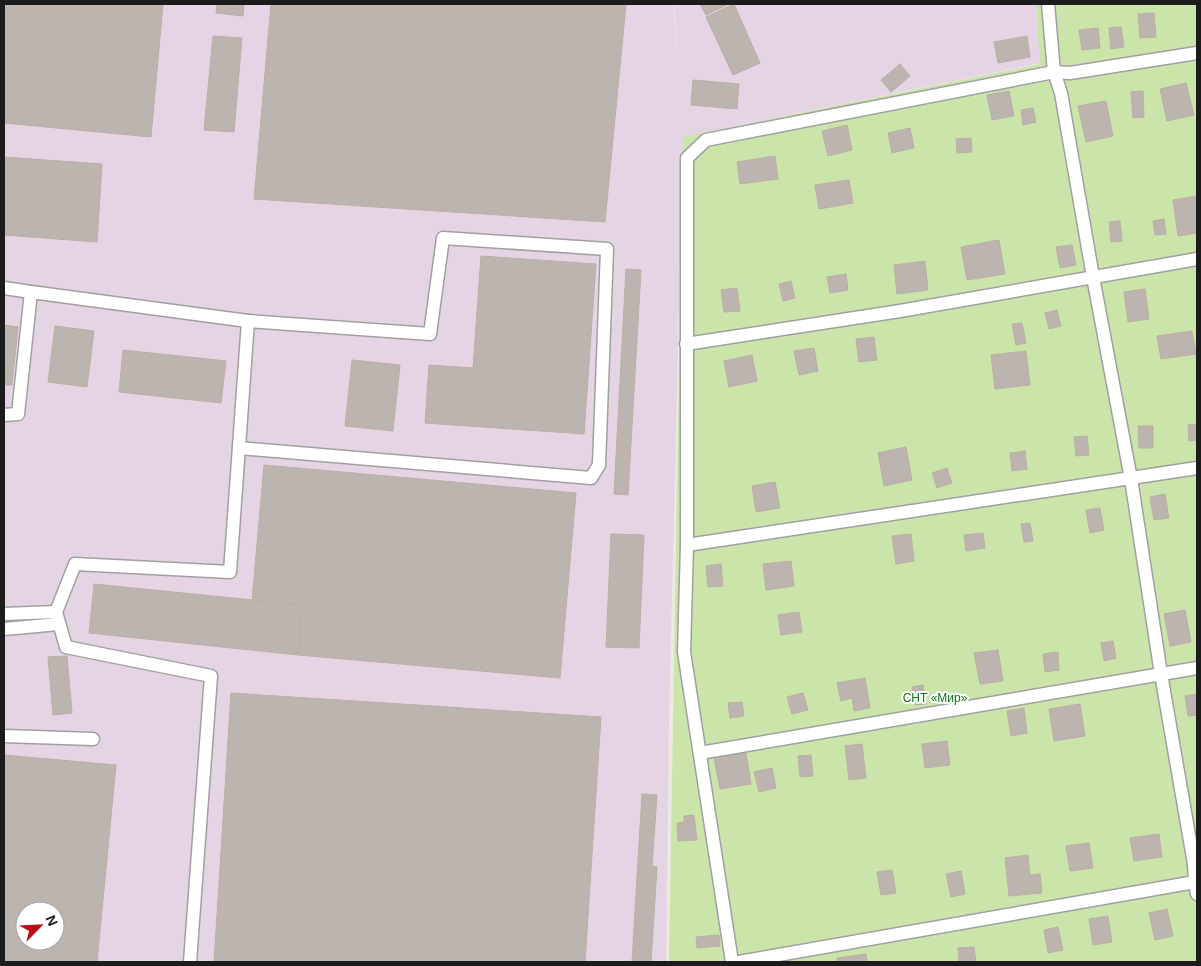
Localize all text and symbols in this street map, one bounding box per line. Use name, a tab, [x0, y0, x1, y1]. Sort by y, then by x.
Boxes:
park label: СНТ «Мир»	[903, 691, 968, 705]
north arrow	[15, 901, 65, 951]
text: N	[43, 913, 61, 929]

